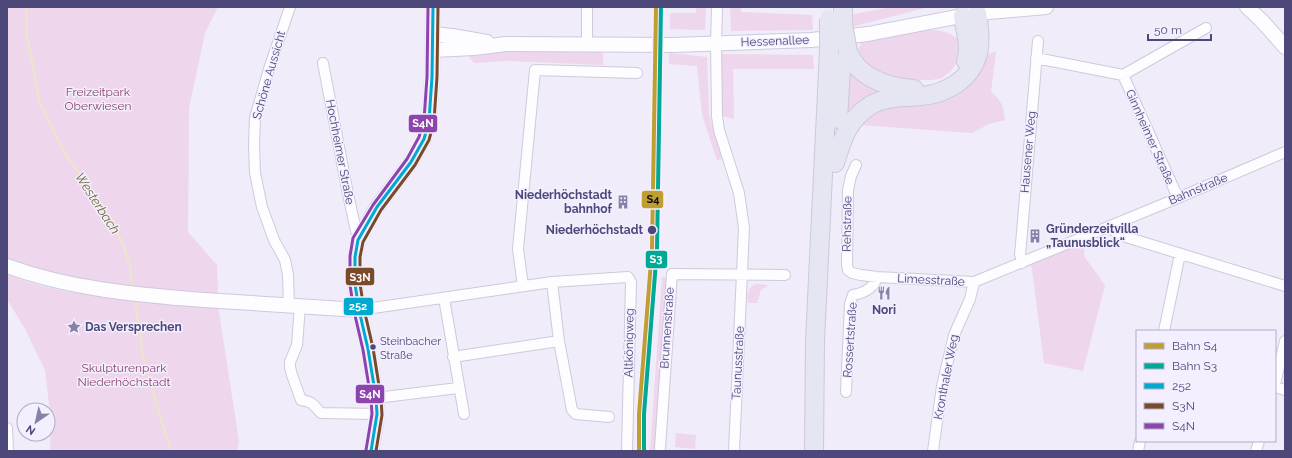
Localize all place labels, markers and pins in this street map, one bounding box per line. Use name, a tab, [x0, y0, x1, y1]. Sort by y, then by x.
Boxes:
place label: Niederhöchstadt bahnhof	[515, 188, 613, 216]
building icon: Niederhöchstadt bahnhof	[615, 194, 631, 210]
place label: Gründerzeitvilla „Taunusblick“	[1046, 222, 1139, 250]
place label: Niederhöchstadt	[546, 223, 643, 237]
marker: Niederhöchstadt	[646, 224, 658, 236]
building icon: Gründerzeitvilla „Taunusblick“	[1027, 228, 1043, 244]
restaurant icon: Nori	[876, 285, 892, 301]
place label: Nori	[872, 303, 896, 317]
place icon: Das Versprechen	[66, 319, 82, 335]
place label: Das Versprechen	[85, 320, 182, 334]
place label: Steinbacher Straße	[380, 335, 441, 362]
marker: Steinbacher Straße	[368, 342, 378, 352]

